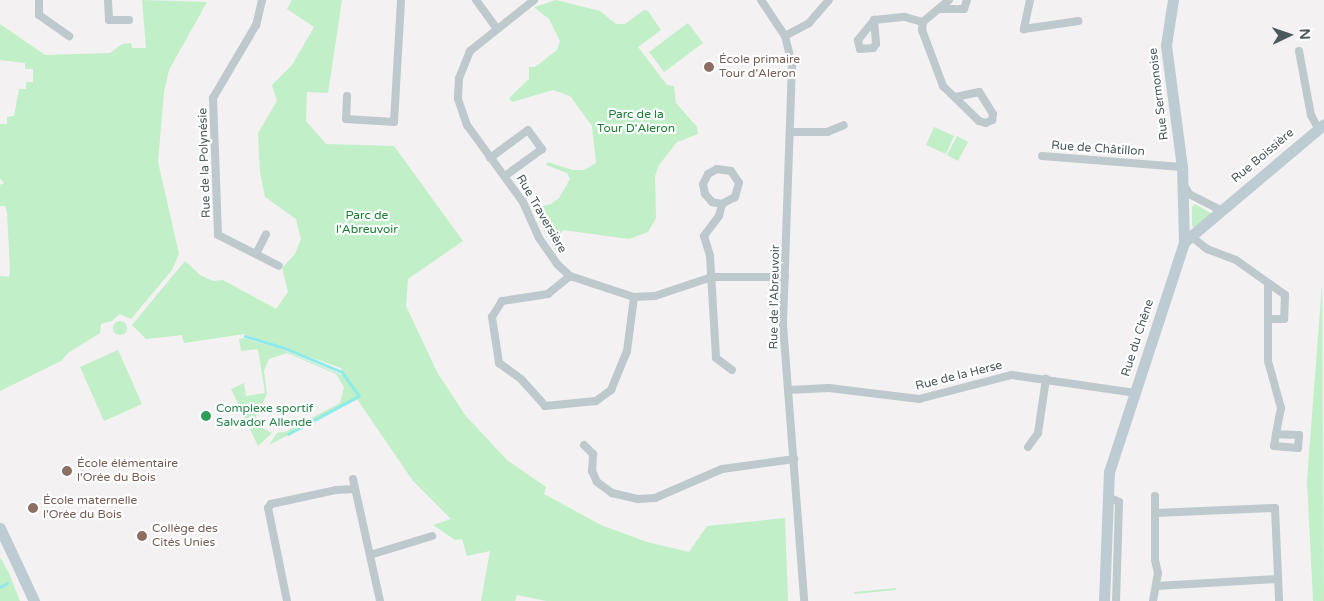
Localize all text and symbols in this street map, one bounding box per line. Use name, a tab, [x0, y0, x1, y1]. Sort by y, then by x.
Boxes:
north arrow	[1264, 10, 1314, 60]
text: N	[1296, 28, 1313, 40]
street label: Rue Sermonoise	[1146, 47, 1172, 141]
place label: École primaire Tour d'Aleron	[719, 53, 800, 81]
marker: École primaire Tour d'Aleron	[703, 61, 715, 73]
street label: Rue de la Polynésie	[196, 108, 214, 218]
park label: Parc de la Tour D'Aleron	[597, 108, 675, 136]
street label: Rue Boissière	[1229, 126, 1297, 186]
street label: Rue de Châtillon	[1051, 139, 1145, 159]
street label: Rue Traversière	[513, 172, 569, 256]
park label: Parc de l'Abreuvoir	[336, 209, 398, 237]
street label: Rue de l'Abreuvoir	[767, 244, 783, 350]
street label: Rue du Chêne	[1119, 298, 1157, 378]
street label: Rue de la Herse	[914, 358, 1004, 394]
place label: Complexe sportif Salvador Allende	[216, 402, 313, 430]
marker: Complexe sportif Salvador Allende	[200, 410, 212, 422]
place label: École élémentaire l'Orée du Bois	[77, 457, 178, 485]
marker: École élémentaire l'Orée du Bois	[61, 465, 73, 477]
place label: École maternelle l'Orée du Bois	[43, 494, 137, 522]
marker: École maternelle l'Orée du Bois	[27, 502, 39, 514]
place label: Collège des Cités Unies	[152, 522, 218, 550]
marker: Collège des Cités Unies	[136, 530, 148, 542]

